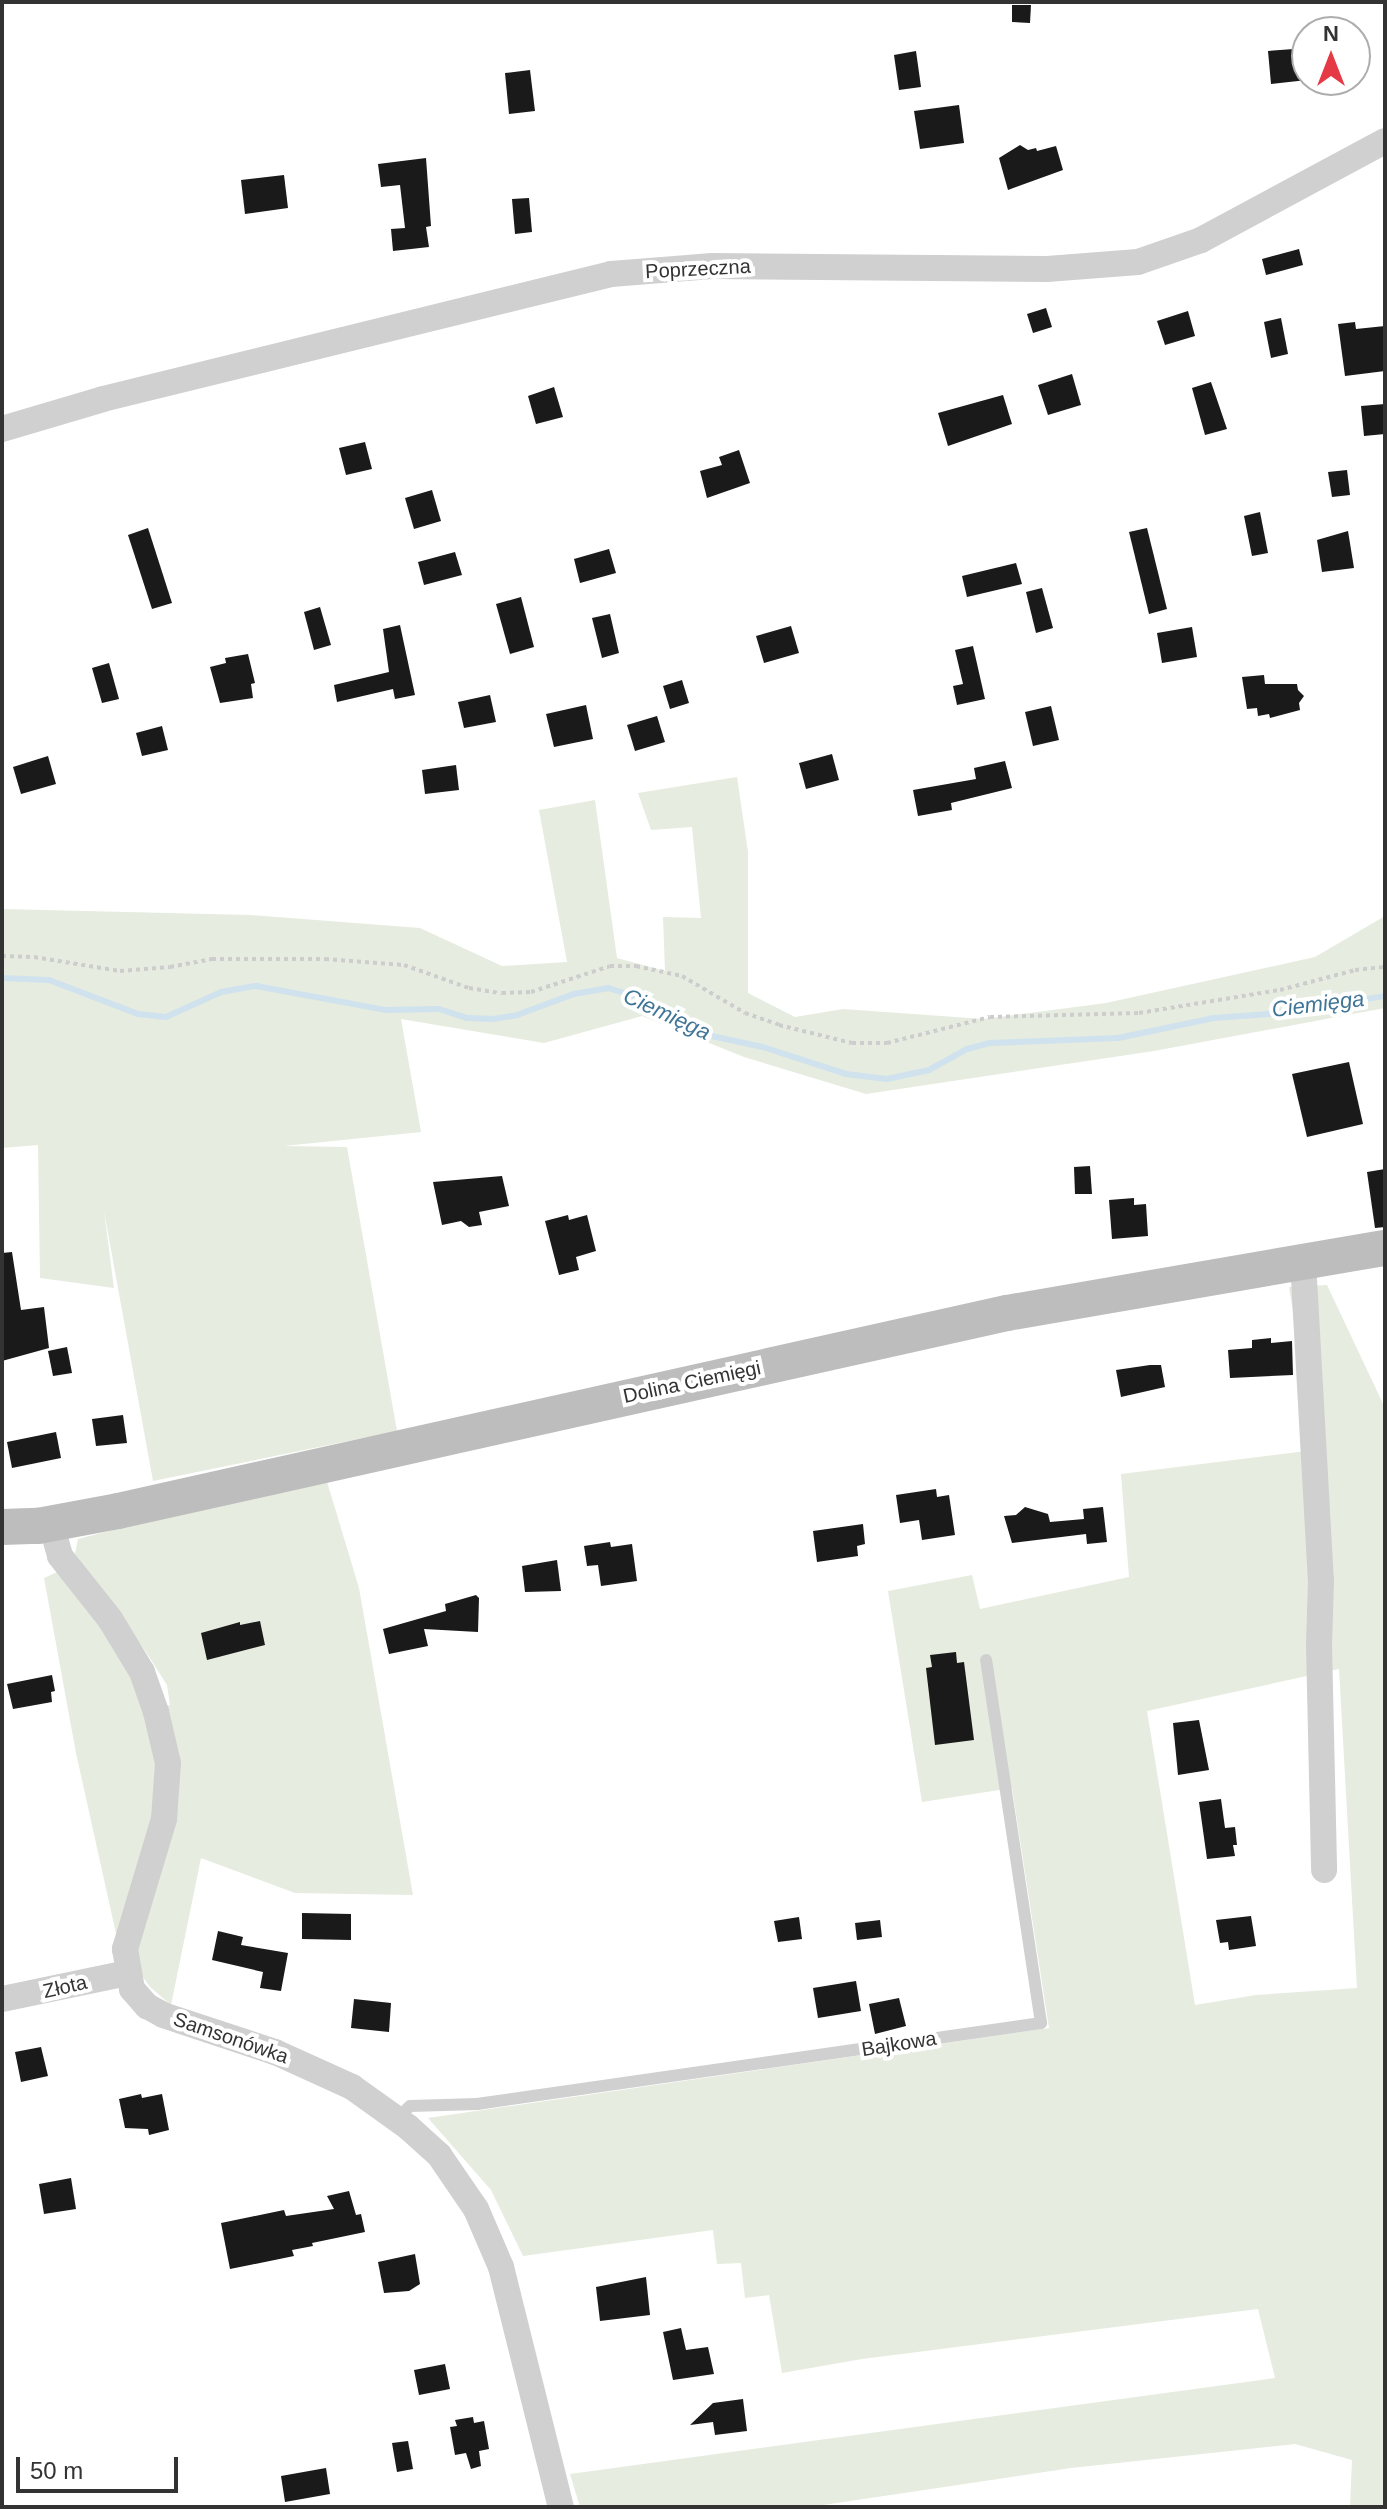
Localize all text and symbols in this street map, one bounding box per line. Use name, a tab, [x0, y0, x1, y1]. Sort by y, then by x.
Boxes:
north arrow	[1291, 16, 1371, 96]
text: N	[1323, 21, 1339, 46]
street label: Poprzeczna	[645, 254, 751, 284]
water label: Ciemięga	[619, 982, 715, 1046]
water label: Ciemięga	[1270, 985, 1366, 1023]
street label: Dolina Ciemięgi	[621, 1356, 763, 1408]
street label: Złota	[41, 1970, 89, 2004]
street label: Samsonówka	[170, 2007, 292, 2069]
street label: Bajkowa	[860, 2026, 938, 2062]
scale bar	[20, 2441, 182, 2491]
text: 50 m	[30, 2457, 83, 2484]

